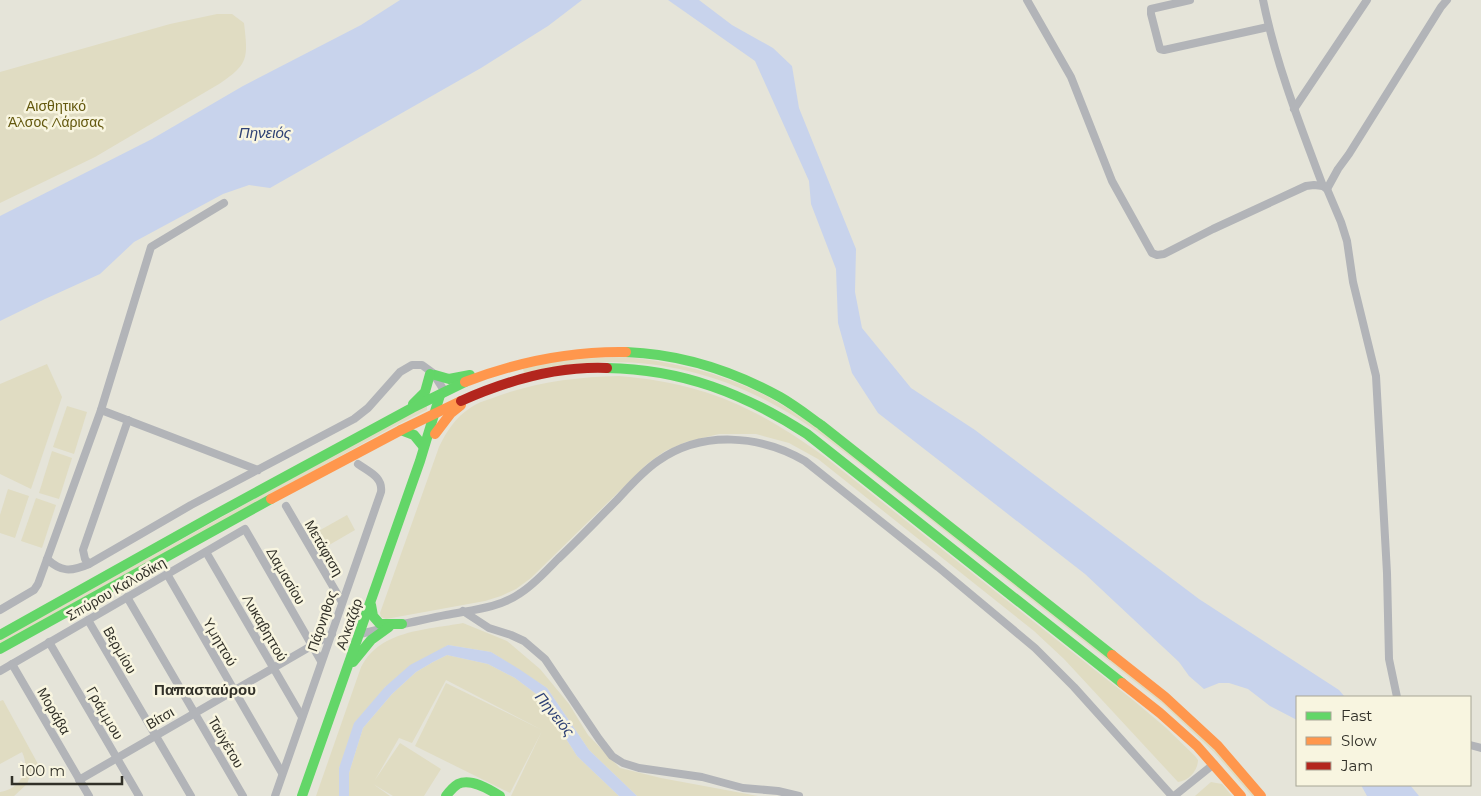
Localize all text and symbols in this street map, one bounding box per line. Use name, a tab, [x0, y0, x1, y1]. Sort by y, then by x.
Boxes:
park label: Αισθητικό Άλσος Λάρισας	[8, 97, 104, 131]
water label: Πηνειός	[239, 123, 292, 142]
street label: Μετάφτση	[301, 517, 347, 579]
street label: Δαμασίου	[262, 544, 310, 608]
street label: Σπύρου Καλοδίκη	[63, 553, 169, 625]
street label: Πάρνηθος	[303, 588, 341, 654]
street label: Λυκαβηττού	[239, 591, 291, 665]
street label: Αλκαζάρ	[332, 596, 366, 652]
street label: Υμηττού	[199, 615, 241, 669]
street label: Βερμίου	[99, 623, 141, 677]
district label: Παπασταύρου	[154, 680, 256, 699]
street label: Γράμμου	[83, 683, 127, 743]
street label: Μοράβα	[33, 684, 75, 738]
water label: Πηνειός	[531, 688, 579, 741]
legend	[1296, 696, 1471, 786]
street label: Βίτσι	[143, 703, 177, 733]
text: Fast	[1341, 706, 1372, 725]
street label: Ταϋγέτου	[204, 713, 248, 771]
text: Slow	[1341, 731, 1377, 750]
scale bar	[12, 754, 122, 786]
text: Jam	[1340, 756, 1373, 775]
text: 100 m	[20, 761, 65, 780]

